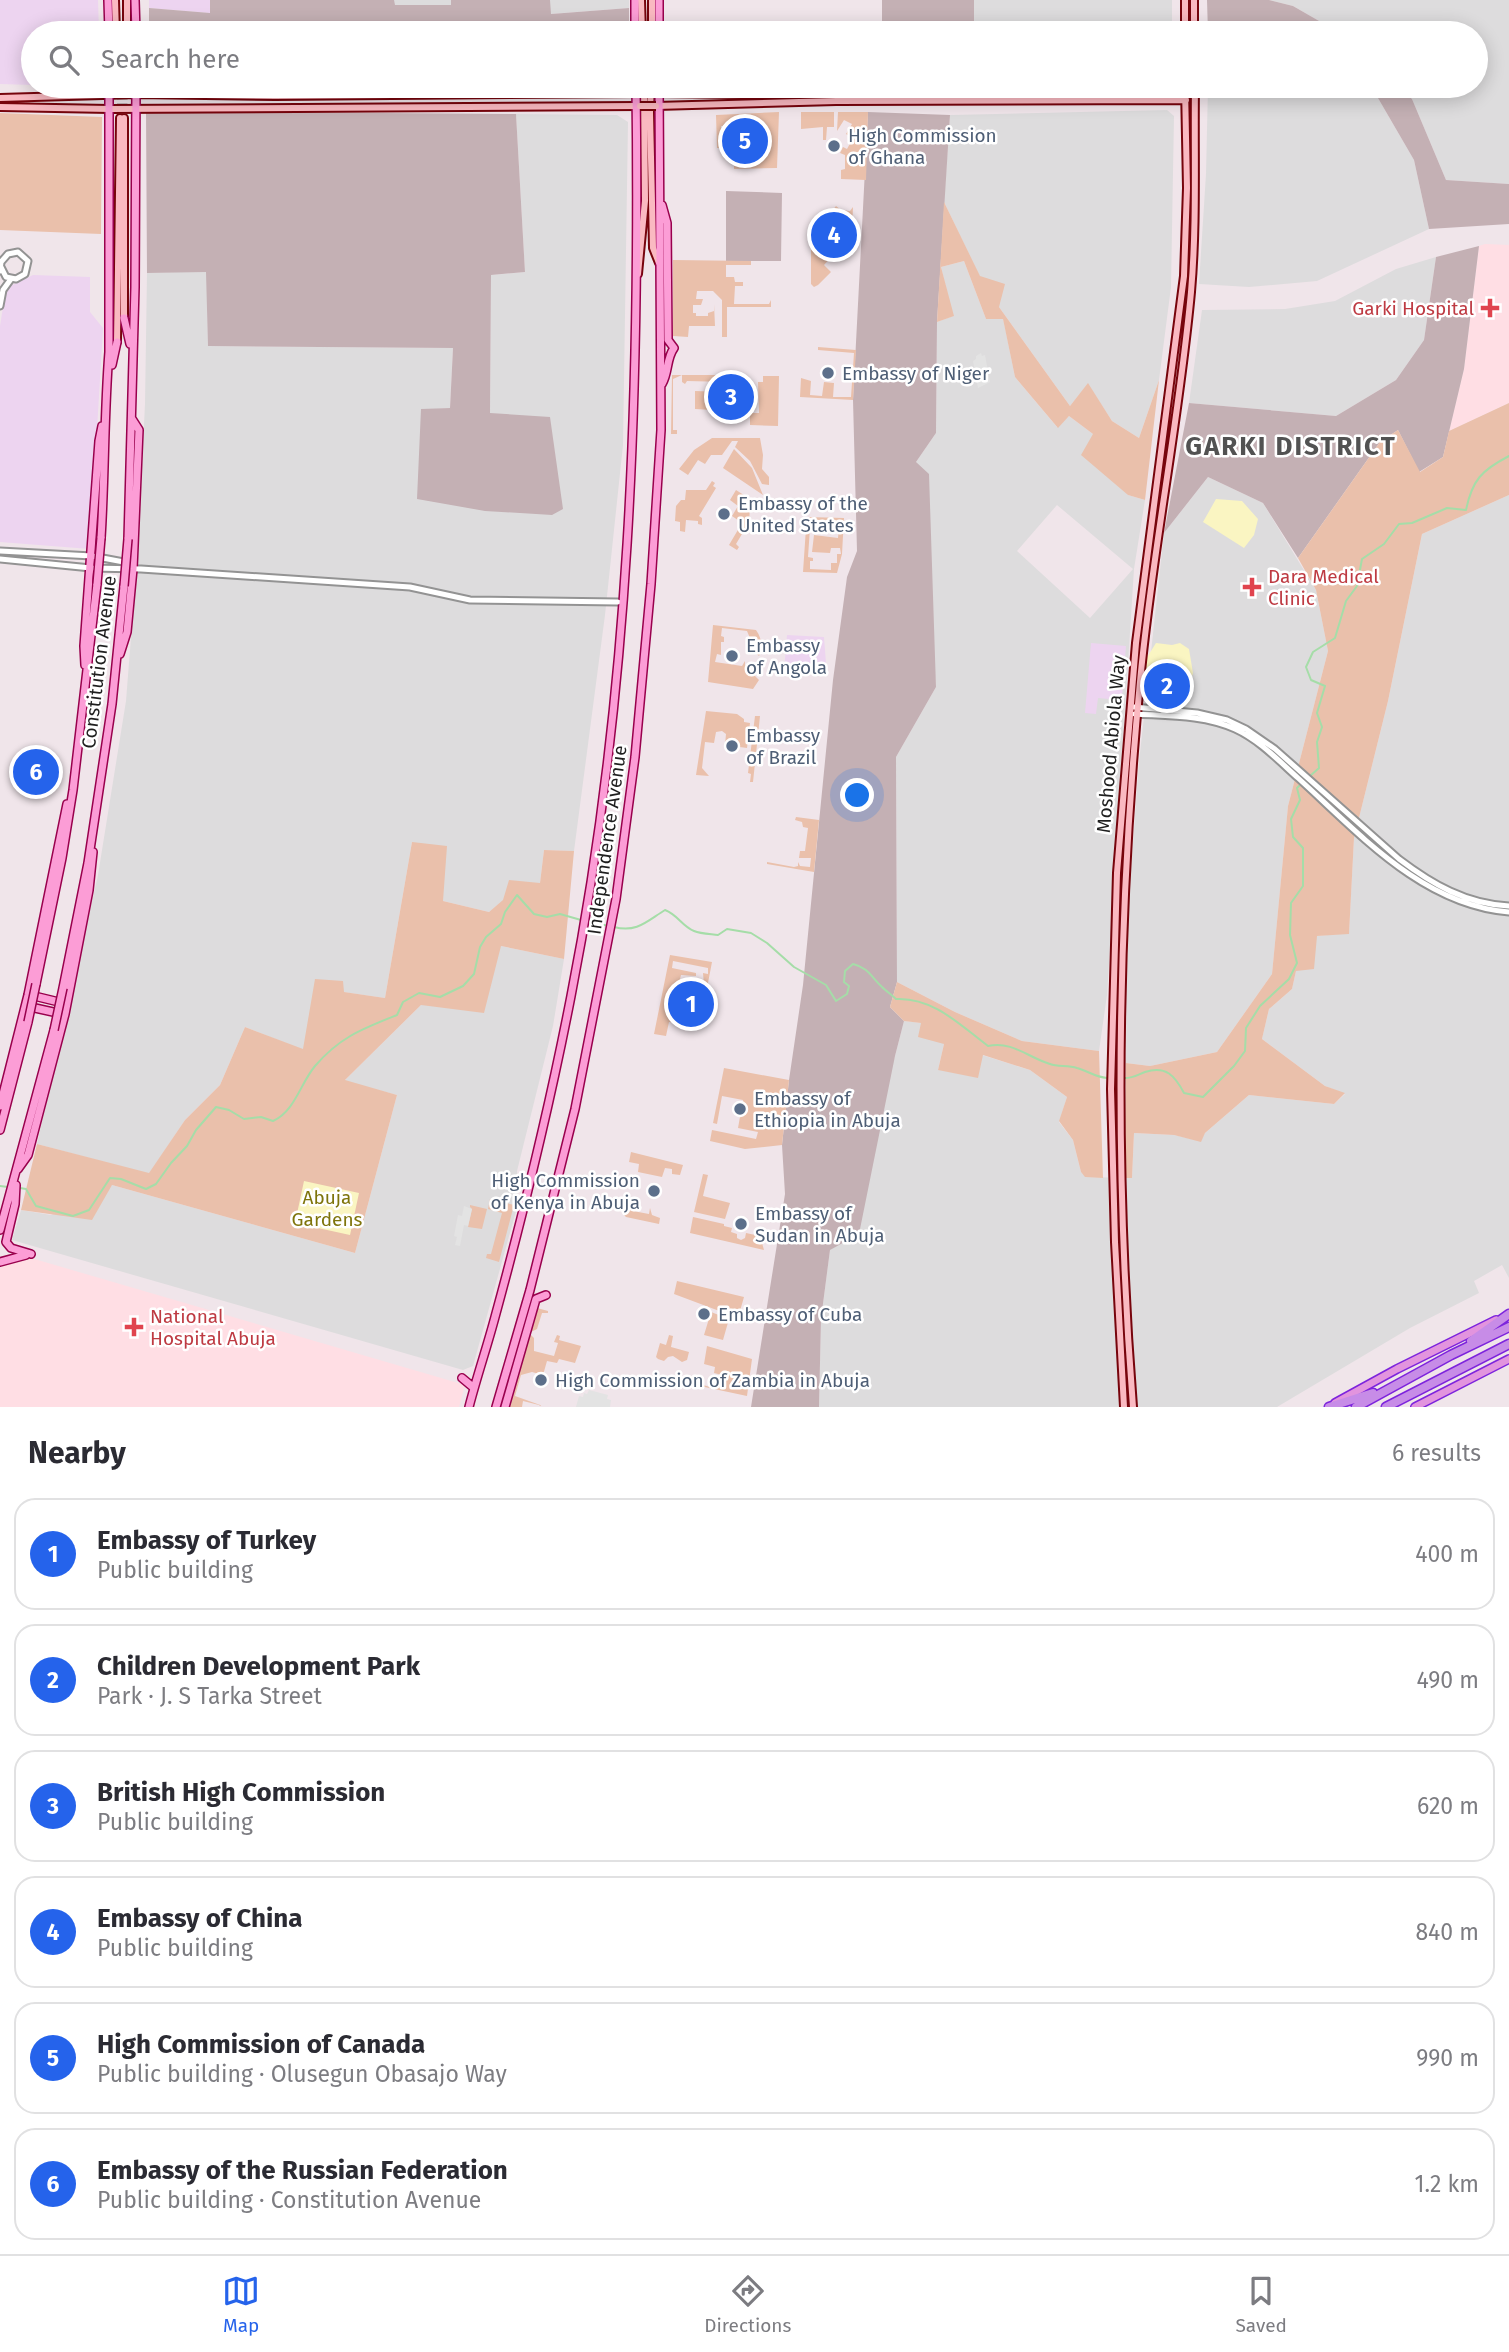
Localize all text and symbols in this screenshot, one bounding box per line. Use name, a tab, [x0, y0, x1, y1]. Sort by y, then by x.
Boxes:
search box	[21, 21, 1488, 98]
icon: search	[45, 41, 83, 79]
text: Search here	[101, 44, 240, 75]
pin: 5	[722, 115, 768, 167]
place label: High Commission of Ghana	[848, 124, 997, 169]
marker: High Commission of Ghana	[826, 138, 842, 154]
pin: 4	[811, 209, 857, 261]
place label: Garki Hospital	[1352, 297, 1474, 320]
marker: Garki Hospital	[1480, 298, 1500, 318]
place label: Embassy of Niger	[842, 362, 990, 385]
marker: Embassy of Niger	[820, 365, 836, 381]
pin: 3	[708, 371, 754, 423]
district label: GARKI DISTRICT	[1185, 431, 1397, 462]
place label: Embassy of the United States	[738, 492, 868, 537]
marker: Embassy of the United States	[716, 506, 732, 522]
place label: Dara Medical Clinic	[1268, 565, 1379, 610]
street label: Constitution Avenue	[77, 574, 121, 750]
marker: Dara Medical Clinic	[1242, 577, 1262, 597]
place label: Embassy of Angola	[746, 634, 827, 679]
marker: Embassy of Angola	[724, 648, 740, 664]
street label: Moshood Abiola Way	[1092, 653, 1130, 834]
pin: 2	[1144, 660, 1190, 712]
place label: Embassy of Brazil	[746, 724, 821, 769]
marker: Embassy of Brazil	[724, 738, 740, 754]
street label: Independence Avenue	[582, 744, 632, 936]
pin: 6	[13, 746, 59, 798]
your location	[840, 778, 874, 812]
pin: 1	[668, 978, 714, 1030]
place label: Embassy of Ethiopia in Abuja	[754, 1087, 901, 1132]
marker: Embassy of Ethiopia in Abuja	[732, 1101, 748, 1117]
place label: High Commission of Kenya in Abuja	[490, 1169, 640, 1214]
marker: High Commission of Kenya in Abuja	[646, 1183, 662, 1199]
park label: Abuja Gardens	[292, 1186, 363, 1231]
place label: Embassy of Sudan in Abuja	[755, 1202, 885, 1247]
marker: Embassy of Sudan in Abuja	[733, 1216, 749, 1232]
place label: Embassy of Cuba	[718, 1303, 862, 1326]
place label: National Hospital Abuja	[150, 1305, 276, 1350]
marker: Embassy of Cuba	[696, 1306, 712, 1322]
marker: National Hospital Abuja	[124, 1317, 144, 1337]
place label: High Commission of Zambia in Abuja	[555, 1369, 870, 1392]
marker: High Commission of Zambia in Abuja	[533, 1372, 549, 1388]
text: Nearby	[28, 1435, 126, 1471]
text: 6 results	[1392, 1439, 1481, 1467]
text: Embassy of Turkey	[97, 1525, 316, 1556]
text: 1	[48, 1540, 58, 1568]
text: 400 m	[1415, 1540, 1479, 1568]
text: Public building	[97, 1556, 253, 1584]
text: Children Development Park	[97, 1651, 420, 1682]
text: 2	[47, 1666, 59, 1694]
text: 490 m	[1417, 1666, 1479, 1694]
text: Park · J. S Tarka Street	[97, 1682, 322, 1710]
text: British High Commission	[97, 1777, 385, 1808]
text: 3	[47, 1792, 59, 1820]
text: 620 m	[1417, 1792, 1479, 1820]
text: Public building	[97, 1808, 253, 1836]
text: Embassy of China	[97, 1903, 303, 1934]
text: 4	[47, 1918, 60, 1946]
text: 840 m	[1415, 1918, 1479, 1946]
text: Public building	[97, 1934, 253, 1962]
text: High Commission of Canada	[97, 2029, 425, 2060]
text: 5	[47, 2044, 59, 2072]
text: 990 m	[1416, 2044, 1479, 2072]
text: Public building · Olusegun Obasajo Way	[97, 2060, 507, 2088]
text: Embassy of the Russian Federation	[97, 2155, 508, 2186]
text: 6	[47, 2170, 59, 2198]
text: 1.2 km	[1415, 2170, 1479, 2198]
text: Public building · Constitution Avenue	[97, 2186, 481, 2214]
tab: Map	[222, 2272, 260, 2337]
tab: Directions	[704, 2272, 791, 2337]
tab: Saved	[1236, 2272, 1287, 2337]

